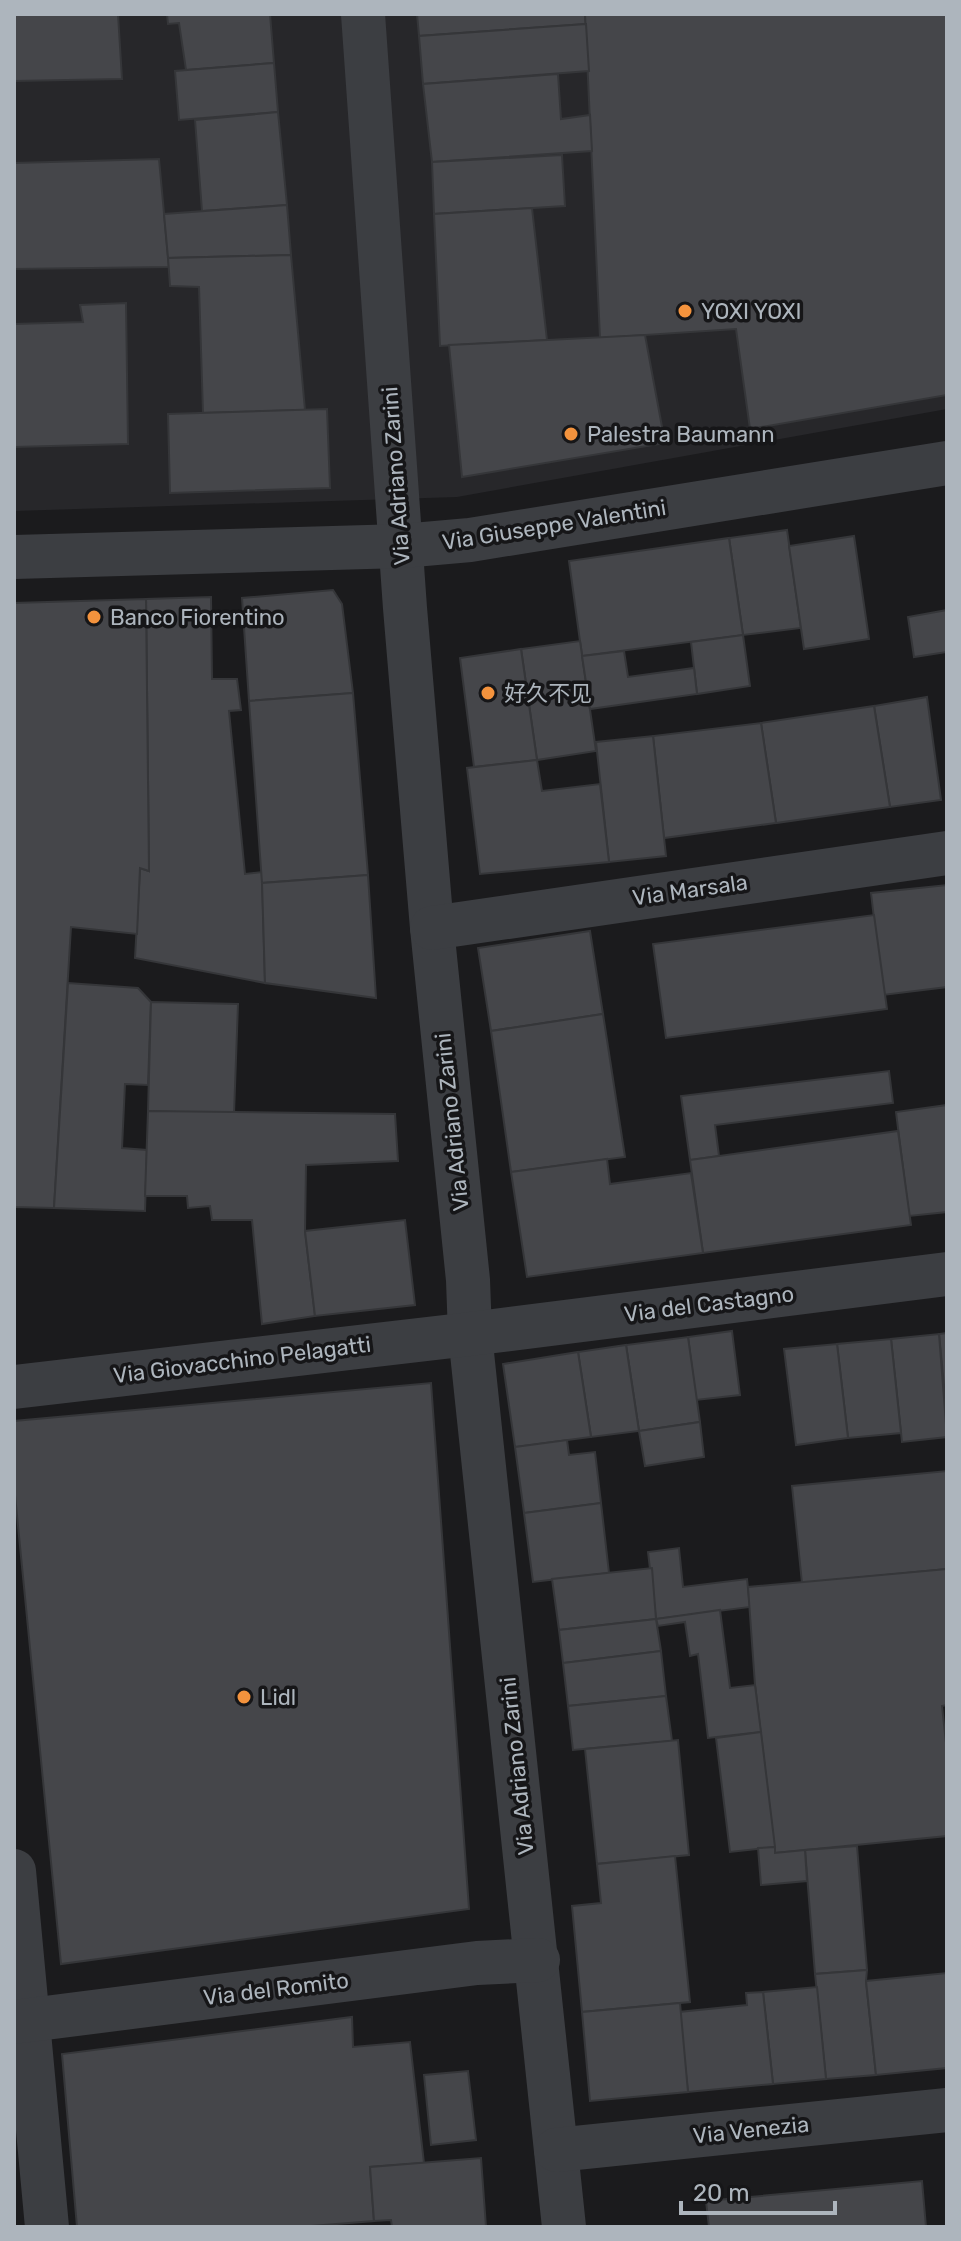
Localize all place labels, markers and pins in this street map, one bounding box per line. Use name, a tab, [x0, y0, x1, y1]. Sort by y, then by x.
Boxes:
place label: YOXI YOXI	[701, 298, 802, 325]
marker: YOXI YOXI	[676, 302, 694, 320]
place label: Palestra Baumann	[587, 421, 775, 448]
marker: Palestra Baumann	[562, 425, 580, 443]
place label: Banco Fiorentino	[110, 604, 285, 631]
marker: Banco Fiorentino	[85, 608, 103, 626]
place label: 好久不见	[504, 680, 592, 707]
marker: 好久不见	[479, 684, 497, 702]
place label: Lidl	[260, 1684, 296, 1711]
marker: Lidl	[235, 1688, 253, 1706]

